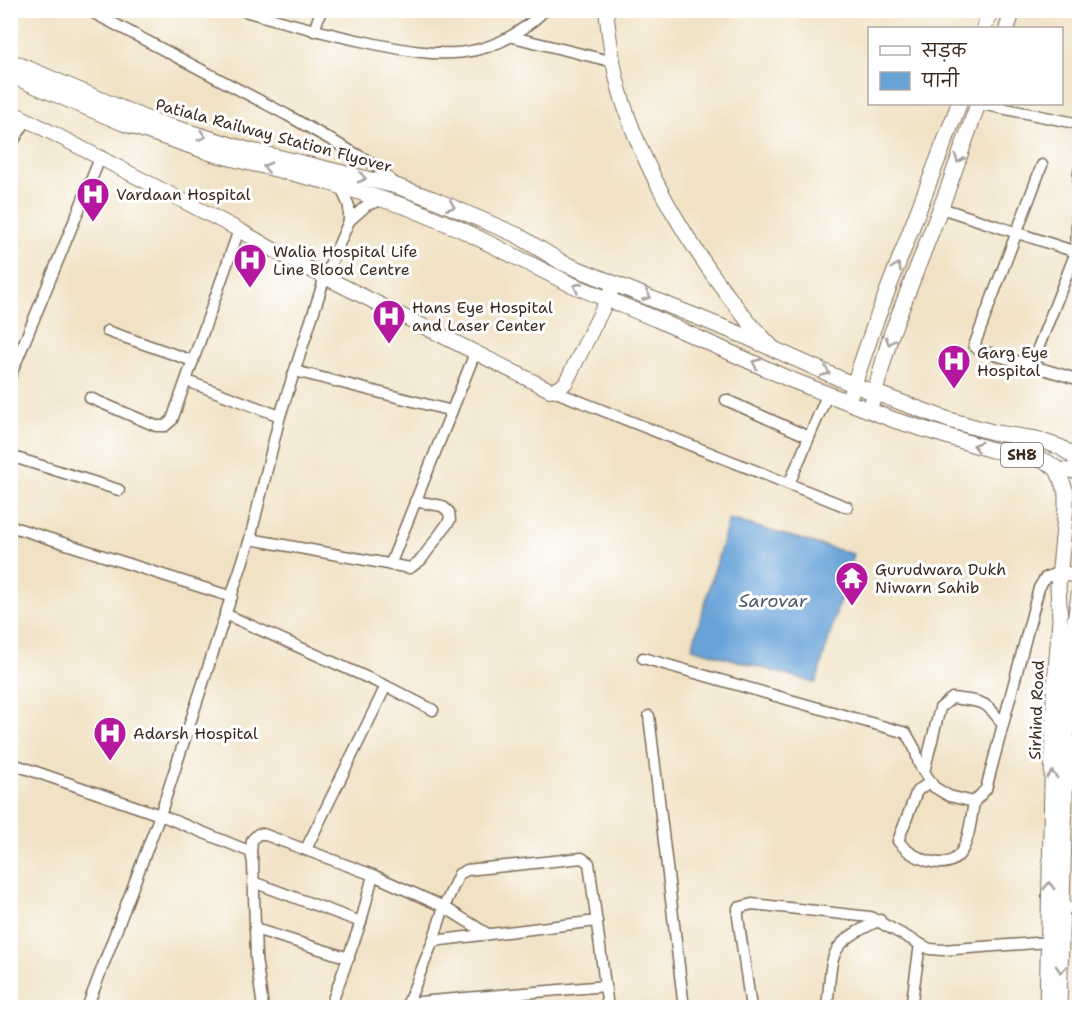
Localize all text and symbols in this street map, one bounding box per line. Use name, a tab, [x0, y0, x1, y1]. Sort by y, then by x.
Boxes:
legend	[868, 27, 1063, 105]
text: सड़क	[921, 39, 967, 63]
text: पानी	[921, 67, 960, 93]
street label: Patiala Railway Station Flyover	[153, 94, 394, 177]
one-way arrow	[196, 129, 207, 141]
one-way arrow	[954, 153, 967, 164]
one-way arrow	[263, 162, 273, 175]
one-way arrow	[357, 170, 367, 183]
hospital icon: Vardaan Hospital	[75, 176, 111, 223]
place label: Vardaan Hospital	[116, 184, 251, 205]
one-way arrow	[444, 199, 455, 211]
place label: Walia Hospital Life Line Blood Centre	[273, 241, 418, 280]
hospital icon: Walia Hospital Life Line Blood Centre	[232, 242, 268, 289]
one-way arrow	[889, 263, 902, 273]
one-way arrow	[572, 282, 583, 294]
one-way arrow	[640, 289, 651, 301]
place label: Hans Eye Hospital and Laser Center	[412, 297, 553, 336]
hospital icon: Hans Eye Hospital and Laser Center	[371, 298, 407, 345]
one-way arrow	[884, 335, 897, 346]
place label: Garg Eye Hospital	[977, 342, 1048, 381]
hospital icon: Garg Eye Hospital	[936, 343, 972, 390]
one-way arrow	[751, 359, 762, 371]
one-way arrow	[819, 365, 830, 377]
one-way arrow	[972, 441, 983, 453]
road number: SH8	[1001, 443, 1043, 467]
place label: Gurudwara Dukh Niwarn Sahib	[875, 559, 1006, 598]
temple icon: Gurudwara Dukh Niwarn Sahib	[834, 560, 870, 607]
water label: Sarovar	[739, 589, 808, 613]
street label: Sirhind Road	[1024, 660, 1049, 760]
hospital icon: Adarsh Hospital	[92, 715, 128, 762]
place label: Adarsh Hospital	[133, 723, 258, 744]
one-way arrow	[1046, 770, 1058, 779]
one-way arrow	[1043, 882, 1055, 891]
one-way arrow	[1054, 964, 1067, 973]

